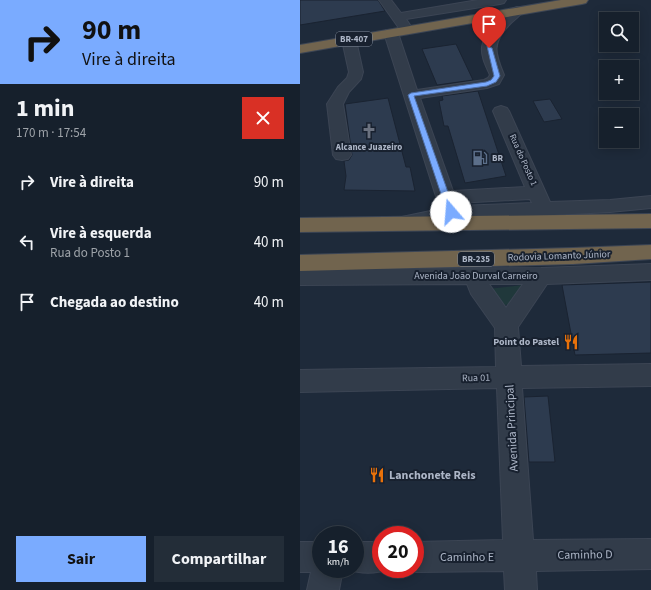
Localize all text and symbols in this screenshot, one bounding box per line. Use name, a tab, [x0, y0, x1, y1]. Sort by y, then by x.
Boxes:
pin	[472, 7.0, 506, 48]
text: 90 m	[82, 10, 141, 50]
map controls	[599, 12, 639, 148]
button: search	[599, 12, 639, 52]
icon: arrive	[478, 13, 500, 35]
icon: right	[16, 16, 68, 68]
road number: BR-407	[336, 32, 372, 46]
text: Vire à direita	[82, 47, 176, 72]
button: +	[599, 60, 639, 100]
text: 1 min	[16, 91, 74, 126]
button: close	[242, 97, 284, 139]
button: −	[599, 108, 639, 148]
church icon: Alcance Juazeiro	[360, 122, 378, 140]
text: 170 m · 17:54	[16, 124, 86, 142]
street label: Rua do Posto 1	[506, 132, 540, 188]
place label: Alcance Juazeiro	[335, 141, 402, 154]
fuel station icon: BR	[471, 149, 489, 167]
place label: BR	[492, 152, 503, 165]
icon: right	[16, 171, 38, 193]
text: Vire à direita	[50, 172, 134, 193]
text: 90 m	[254, 172, 284, 193]
position arrow	[430, 191, 472, 233]
text: Vire à esquerda	[50, 223, 152, 244]
icon: left	[16, 231, 38, 253]
text: 40 m	[254, 232, 284, 253]
text: Rua do Posto 1	[50, 244, 130, 262]
street label: Rodovia Lomanto Júnior	[507, 247, 611, 265]
road number: BR-235	[458, 252, 494, 266]
street label: Avenida João Durval Carneiro	[414, 269, 538, 283]
icon: arrive	[16, 291, 38, 313]
text: Chegada ao destino	[50, 292, 179, 313]
text: 40 m	[254, 292, 284, 313]
restaurant icon: Point do Pastel	[562, 333, 580, 351]
place label: Point do Pastel	[493, 335, 559, 349]
street label: Rua 01	[462, 371, 490, 385]
street label: Avenida Principal	[501, 384, 523, 472]
restaurant icon: Lanchonete Reis	[368, 466, 386, 484]
place label: Lanchonete Reis	[389, 467, 476, 484]
speed limit sign: 20	[372, 526, 424, 578]
text: 16	[327, 533, 349, 561]
button: Sair	[16, 536, 146, 582]
button: Compartilhar	[154, 536, 284, 582]
street label: Caminho D	[557, 546, 613, 564]
street label: Caminho E	[440, 549, 494, 566]
text: km/h	[327, 555, 349, 569]

